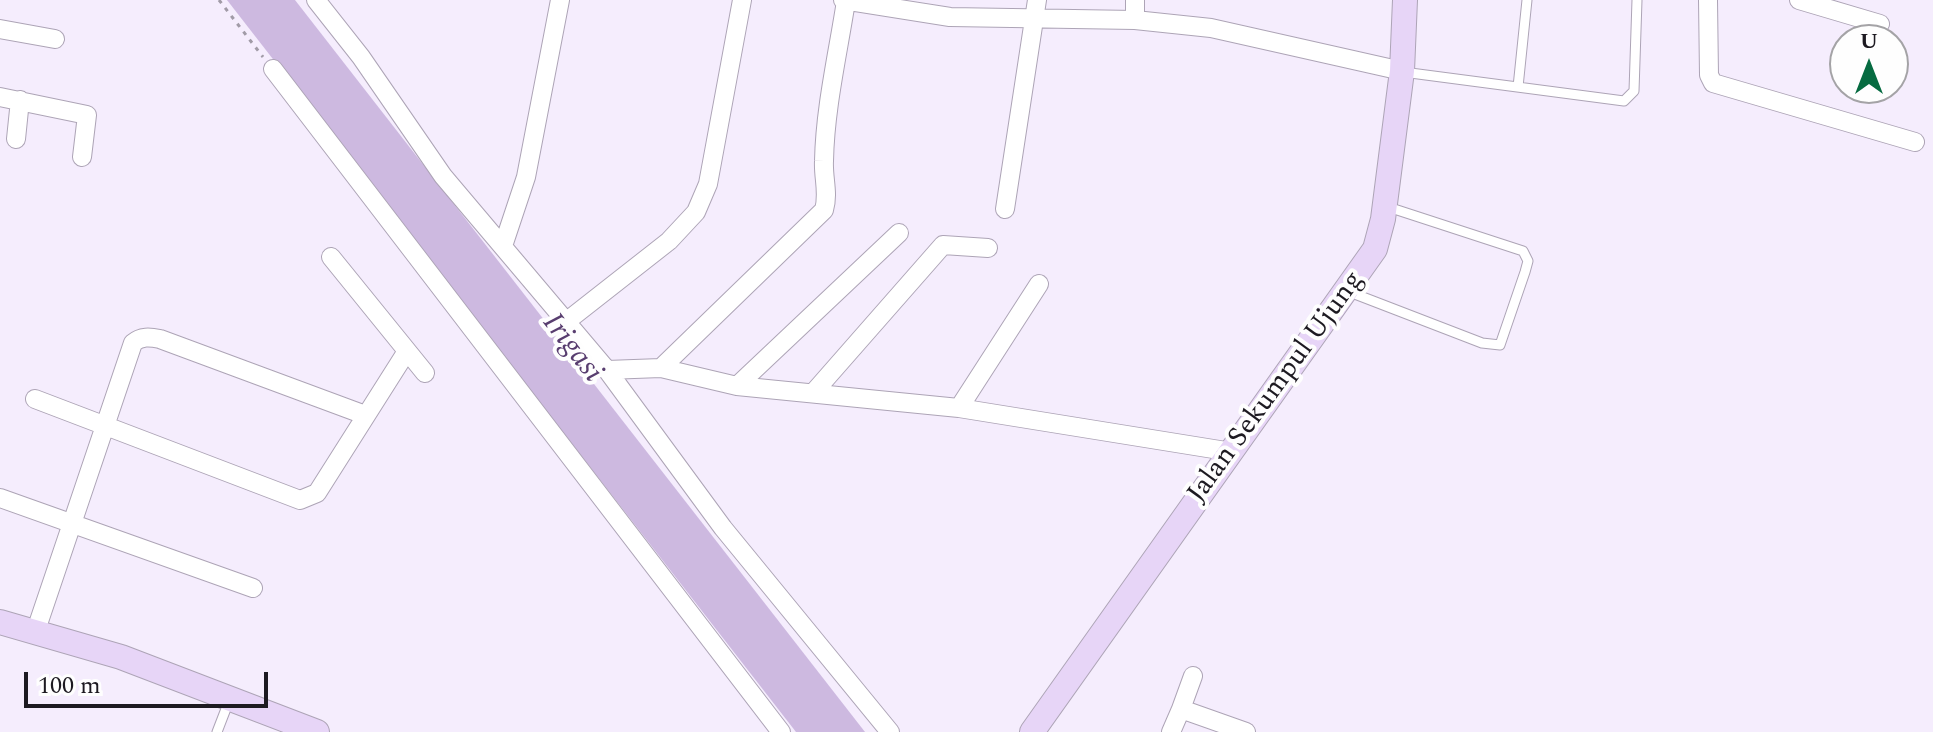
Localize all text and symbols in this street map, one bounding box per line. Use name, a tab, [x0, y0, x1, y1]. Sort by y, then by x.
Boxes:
north arrow	[1829, 24, 1909, 104]
text: U	[1860, 25, 1878, 58]
street label: Jalan Sekumpul Ujung	[1182, 266, 1372, 510]
water label: Irigasi	[533, 307, 609, 391]
scale bar	[28, 656, 272, 706]
text: 100 m	[38, 668, 101, 704]

